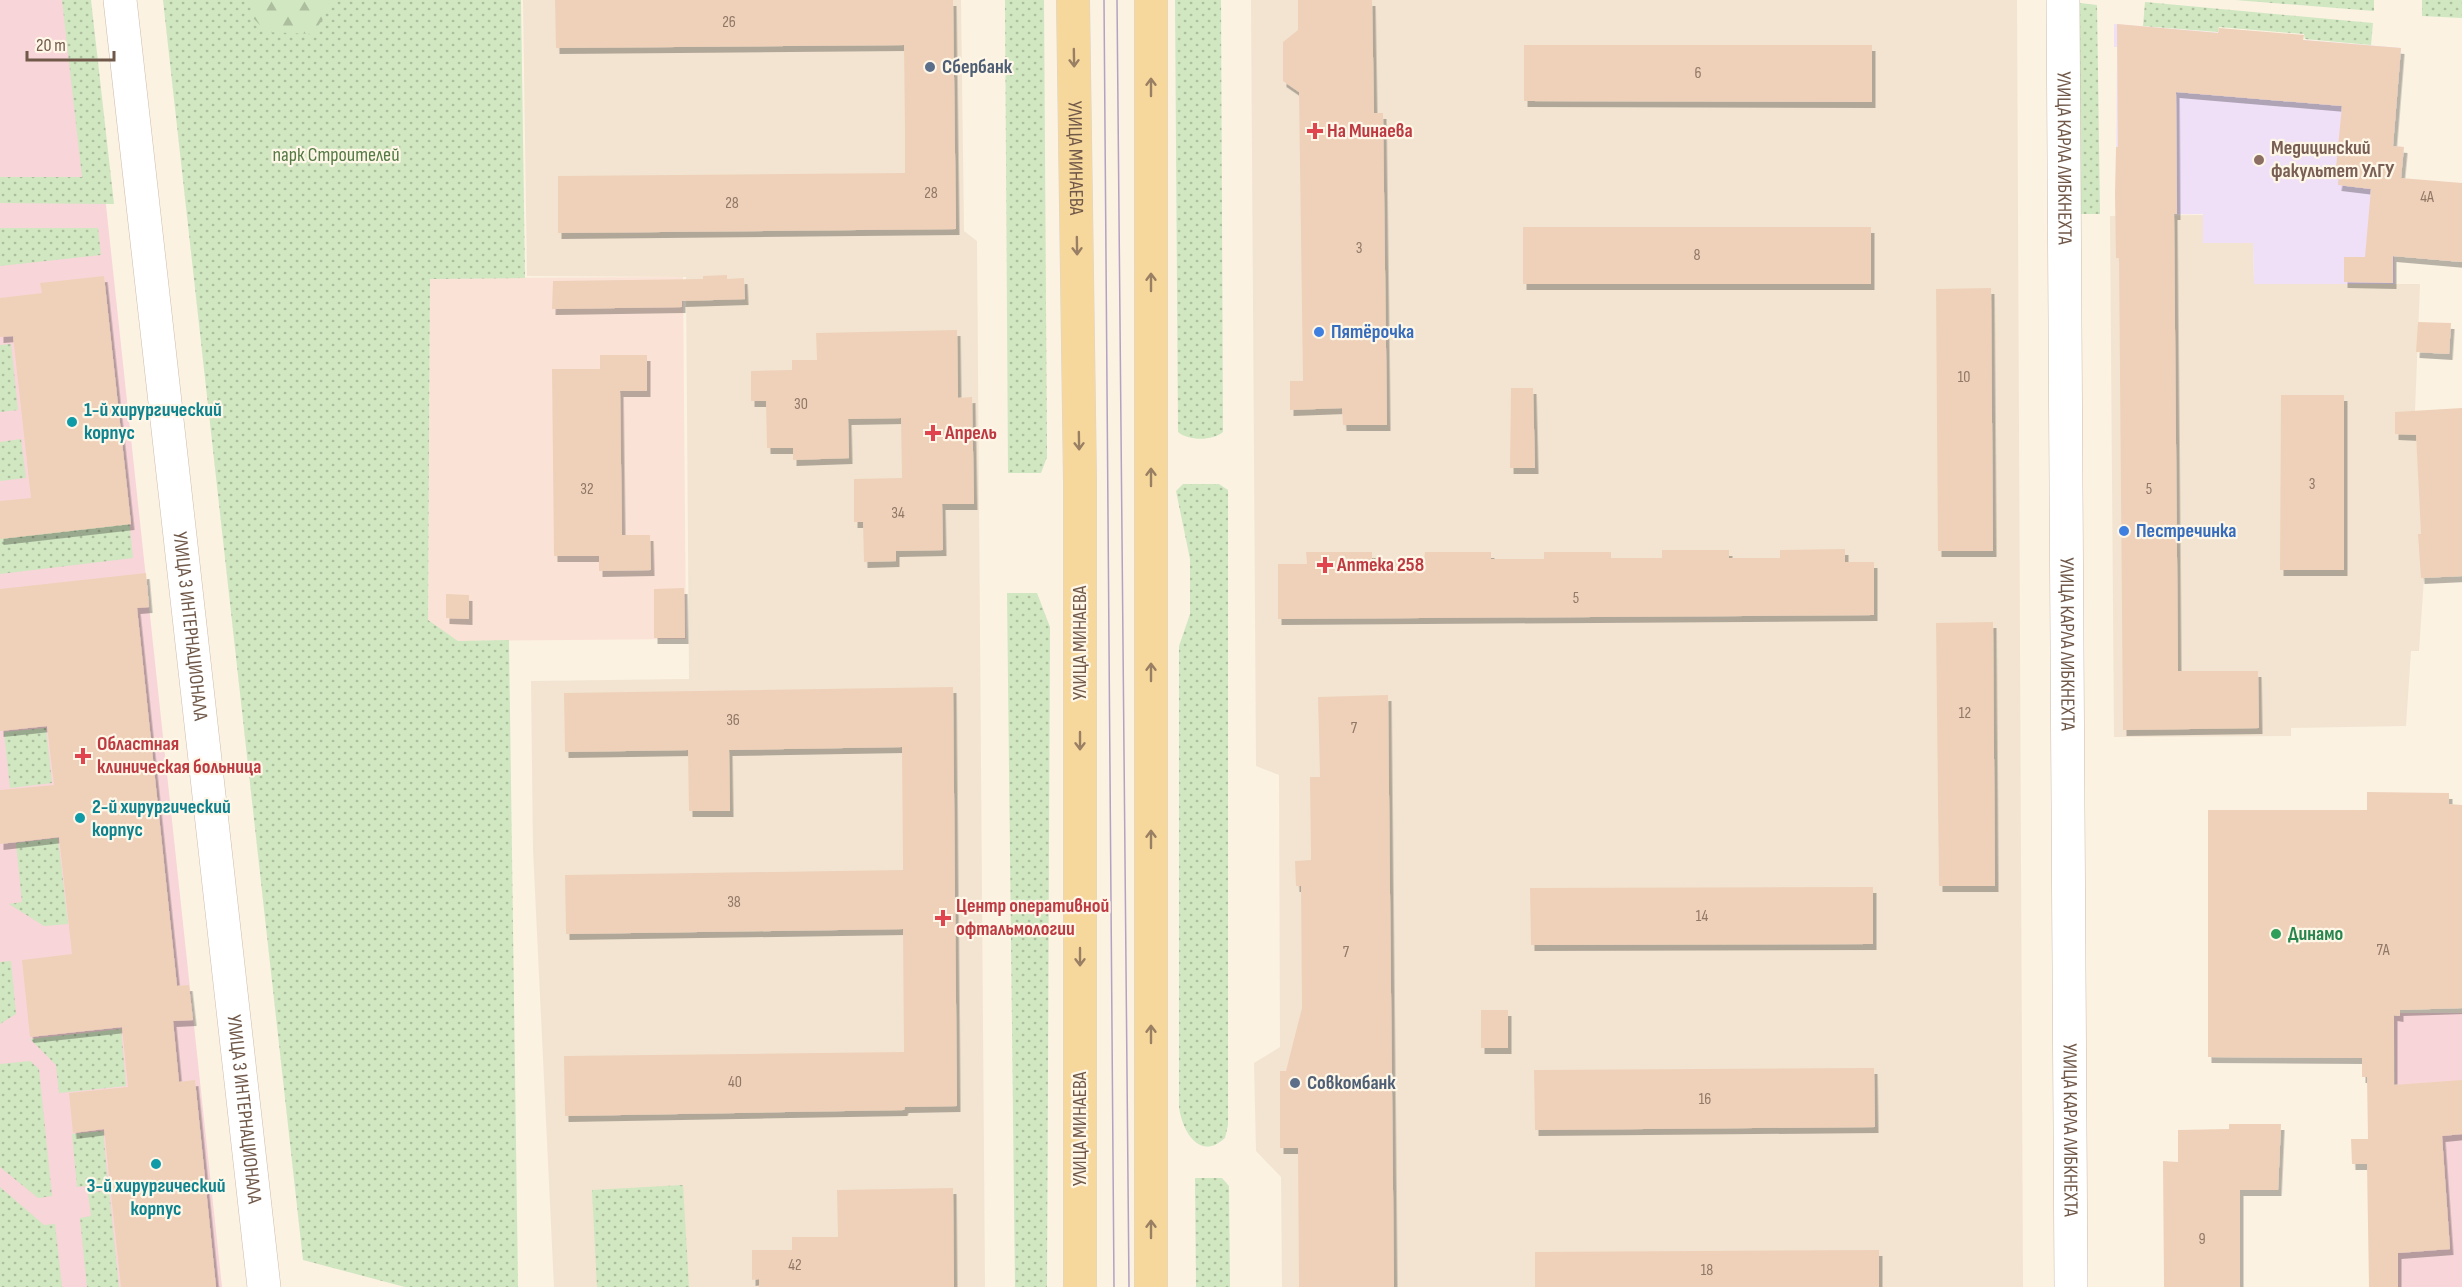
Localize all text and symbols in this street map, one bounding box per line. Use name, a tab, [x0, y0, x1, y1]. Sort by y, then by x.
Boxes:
house number: 26	[722, 13, 736, 32]
scale bar	[27, 24, 114, 62]
text: 20 m	[36, 35, 66, 56]
one-way arrow	[1068, 48, 1080, 68]
place label: Сбербанк	[942, 55, 1013, 79]
marker: Сбербанк	[923, 60, 937, 74]
house number: 6	[1694, 64, 1702, 83]
street label: УЛИЦА КАРЛА ЛИБКНЕХТА	[2051, 71, 2077, 245]
one-way arrow	[1145, 77, 1157, 97]
street label: УЛИЦА МИНАЕВА	[1062, 100, 1088, 216]
place label: На Минаева	[1327, 119, 1413, 143]
marker: На Минаева	[1308, 124, 1322, 138]
place label: Медицинский факультет УлГУ	[2271, 136, 2395, 183]
park label: парк Строителей	[272, 143, 400, 167]
marker: Медицинский факультет УлГУ	[2252, 153, 2266, 167]
house number: 28	[924, 184, 938, 203]
house number: 4А	[2420, 188, 2434, 207]
house number: 28	[725, 194, 739, 213]
one-way arrow	[1071, 235, 1083, 255]
house number: 3	[1356, 239, 1362, 258]
house number: 8	[1693, 246, 1701, 265]
one-way arrow	[1145, 272, 1157, 292]
place label: Пятёрочка	[1331, 320, 1414, 344]
marker: Пятёрочка	[1312, 325, 1326, 339]
house number: 10	[1958, 368, 1970, 387]
house number: 30	[794, 395, 808, 414]
place label: 1-й хирургический корпус	[84, 398, 222, 445]
marker: 1-й хирургический корпус	[65, 415, 79, 429]
place label: Апрель	[944, 421, 997, 445]
marker: Апрель	[926, 426, 940, 440]
one-way arrow	[1073, 430, 1085, 450]
one-way arrow	[1145, 467, 1157, 487]
house number: 3	[2309, 475, 2315, 494]
house number: 32	[580, 480, 594, 499]
house number: 5	[2146, 480, 2152, 499]
house number: 34	[891, 504, 905, 523]
place label: Пестречинка	[2136, 519, 2236, 543]
marker: Пестречинка	[2117, 524, 2131, 538]
street label: УЛИЦА 3 ИНТЕРНАЦИОНАЛА	[168, 530, 213, 722]
place label: Аптека 258	[1336, 553, 1424, 577]
street label: УЛИЦА КАРЛА ЛИБКНЕХТА	[2054, 557, 2080, 731]
marker: Аптека 258	[1318, 558, 1332, 572]
street label: УЛИЦА МИНАЕВА	[1068, 585, 1092, 700]
house number: 5	[1573, 589, 1579, 608]
one-way arrow	[1145, 662, 1157, 682]
house number: 12	[1959, 704, 1971, 723]
house number: 36	[726, 711, 740, 730]
house number: 7	[1351, 719, 1358, 738]
one-way arrow	[1074, 730, 1086, 750]
place label: Областная клиническая больница	[97, 732, 261, 779]
marker: Областная клиническая больница	[74, 747, 92, 765]
place label: 2-й хирургический корпус	[92, 795, 231, 842]
marker: 2-й хирургический корпус	[73, 811, 87, 825]
one-way arrow	[1145, 829, 1157, 849]
house number: 38	[727, 893, 741, 912]
place label: Центр оперативной офтальмологии	[956, 894, 1109, 941]
house number: 14	[1696, 907, 1708, 926]
marker: Центр оперативной офтальмологии	[934, 909, 952, 927]
place label: Динамо	[2288, 922, 2343, 946]
marker: Динамо	[2269, 927, 2283, 941]
house number: 7А	[2377, 941, 2390, 960]
house number: 7	[1343, 943, 1350, 962]
one-way arrow	[1074, 946, 1086, 966]
street label: УЛИЦА 3 ИНТЕРНАЦИОНАЛА	[222, 1013, 267, 1205]
one-way arrow	[1145, 1024, 1157, 1044]
street label: УЛИЦА КАРЛА ЛИБКНЕХТА	[2057, 1043, 2083, 1217]
street label: УЛИЦА МИНАЕВА	[1068, 1071, 1092, 1186]
place label: Совкомбанк	[1307, 1071, 1396, 1095]
house number: 40	[728, 1073, 742, 1092]
marker: Совкомбанк	[1288, 1076, 1302, 1090]
house number: 16	[1699, 1090, 1711, 1109]
marker: 3-й хирургический корпус	[149, 1157, 163, 1171]
place label: 3-й хирургический корпус	[87, 1174, 225, 1221]
one-way arrow	[1145, 1219, 1157, 1239]
house number: 9	[2198, 1230, 2206, 1249]
house number: 42	[788, 1256, 802, 1275]
house number: 18	[1701, 1261, 1713, 1280]

